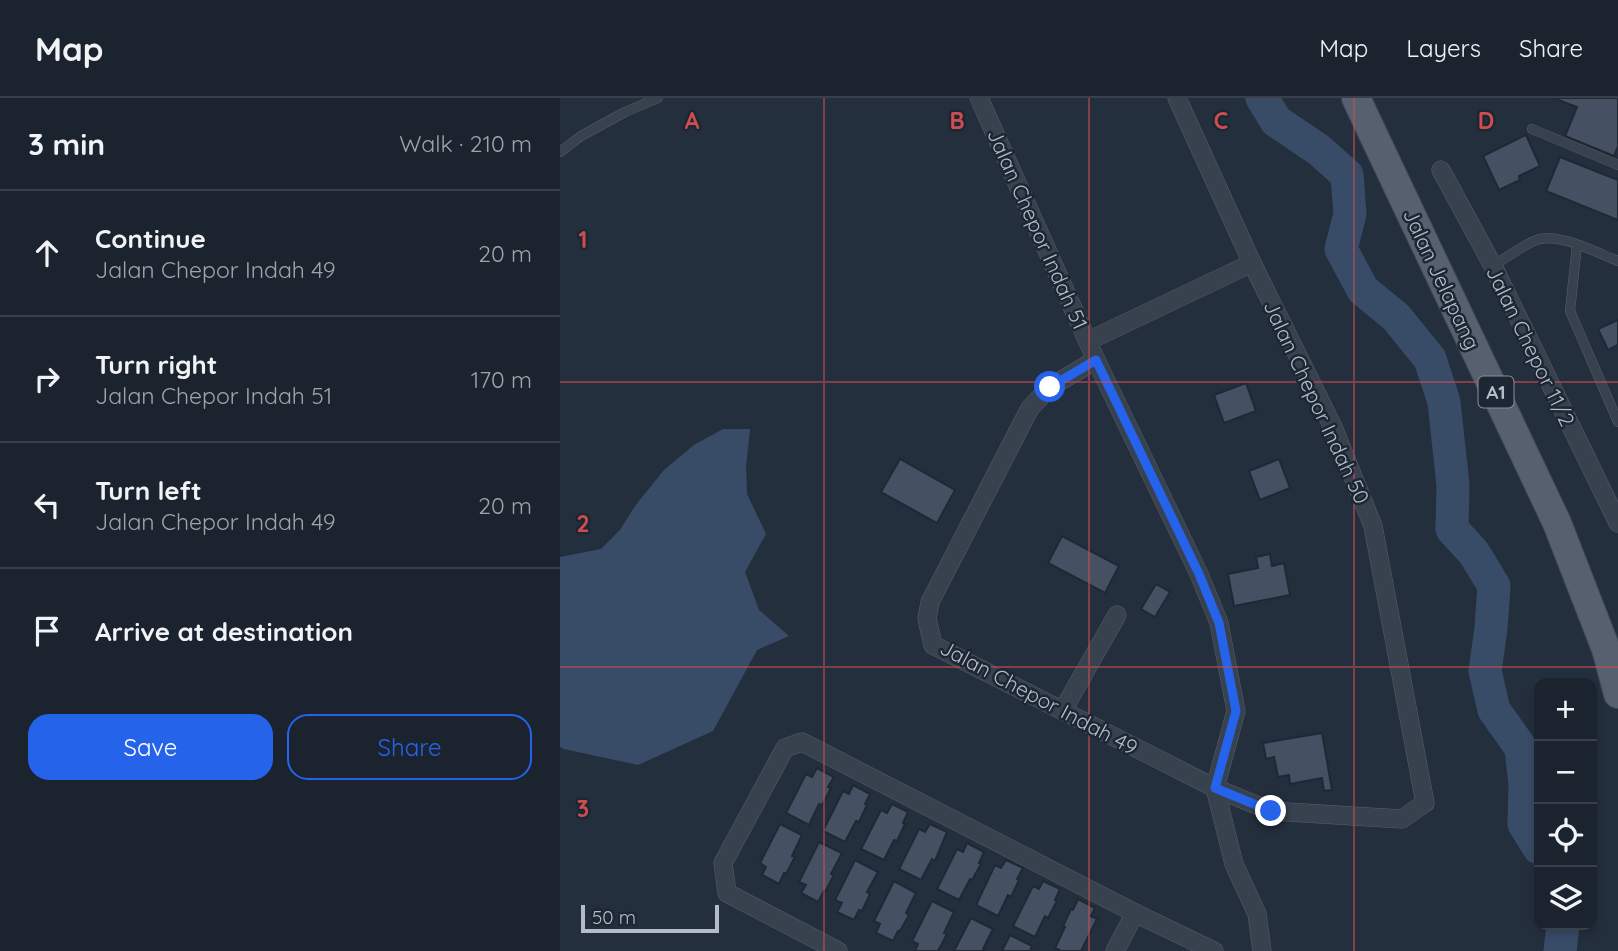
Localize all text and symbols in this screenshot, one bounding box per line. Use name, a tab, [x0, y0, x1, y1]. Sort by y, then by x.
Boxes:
text: Map	[35, 28, 103, 69]
text: Map	[1319, 33, 1368, 63]
text: Layers	[1406, 33, 1481, 63]
text: Share	[1519, 33, 1583, 63]
text: A	[685, 106, 700, 135]
text: B	[949, 106, 965, 135]
text: C	[1214, 106, 1228, 135]
text: D	[1478, 106, 1494, 135]
text: 3 min	[28, 125, 105, 163]
street label: Jalan Chepor Indah 51	[982, 125, 1094, 333]
text: Walk · 210 m	[399, 129, 532, 158]
street label: Jalan Jelapang	[1398, 204, 1486, 354]
text: Continue	[95, 222, 206, 255]
text: 1	[579, 225, 587, 254]
icon: ahead	[28, 234, 66, 272]
text: 20 m	[478, 239, 532, 268]
text: Jalan Chepor Indah 49	[95, 255, 336, 284]
street label: Jalan Chepor 11/2	[1481, 262, 1581, 430]
street label: Jalan Chepor Indah 50	[1258, 296, 1376, 508]
text: Turn right	[95, 348, 217, 381]
icon: right	[28, 360, 66, 398]
text: 170 m	[471, 365, 532, 394]
route start	[1034, 371, 1065, 402]
road number: A1	[1478, 376, 1514, 408]
text: Jalan Chepor Indah 51	[95, 381, 332, 410]
text: Turn left	[95, 474, 202, 507]
icon: left	[28, 486, 66, 524]
text: 20 m	[478, 491, 532, 520]
text: Jalan Chepor Indah 49	[95, 507, 336, 536]
text: 2	[576, 509, 590, 538]
icon: arrive	[28, 612, 66, 650]
text: Arrive at destination	[95, 615, 353, 648]
street label: Jalan Chepor Indah 49	[936, 634, 1142, 760]
map controls	[1534, 678, 1597, 930]
button: +	[1534, 678, 1597, 741]
button: Save	[28, 714, 273, 780]
button: Share	[287, 714, 532, 780]
button: −	[1534, 741, 1597, 804]
text: 3	[577, 794, 589, 823]
route end	[1255, 795, 1286, 826]
button: locate	[1534, 804, 1597, 867]
button: layers	[1534, 867, 1597, 930]
scale bar	[581, 902, 719, 934]
text: 50 m	[592, 905, 636, 929]

